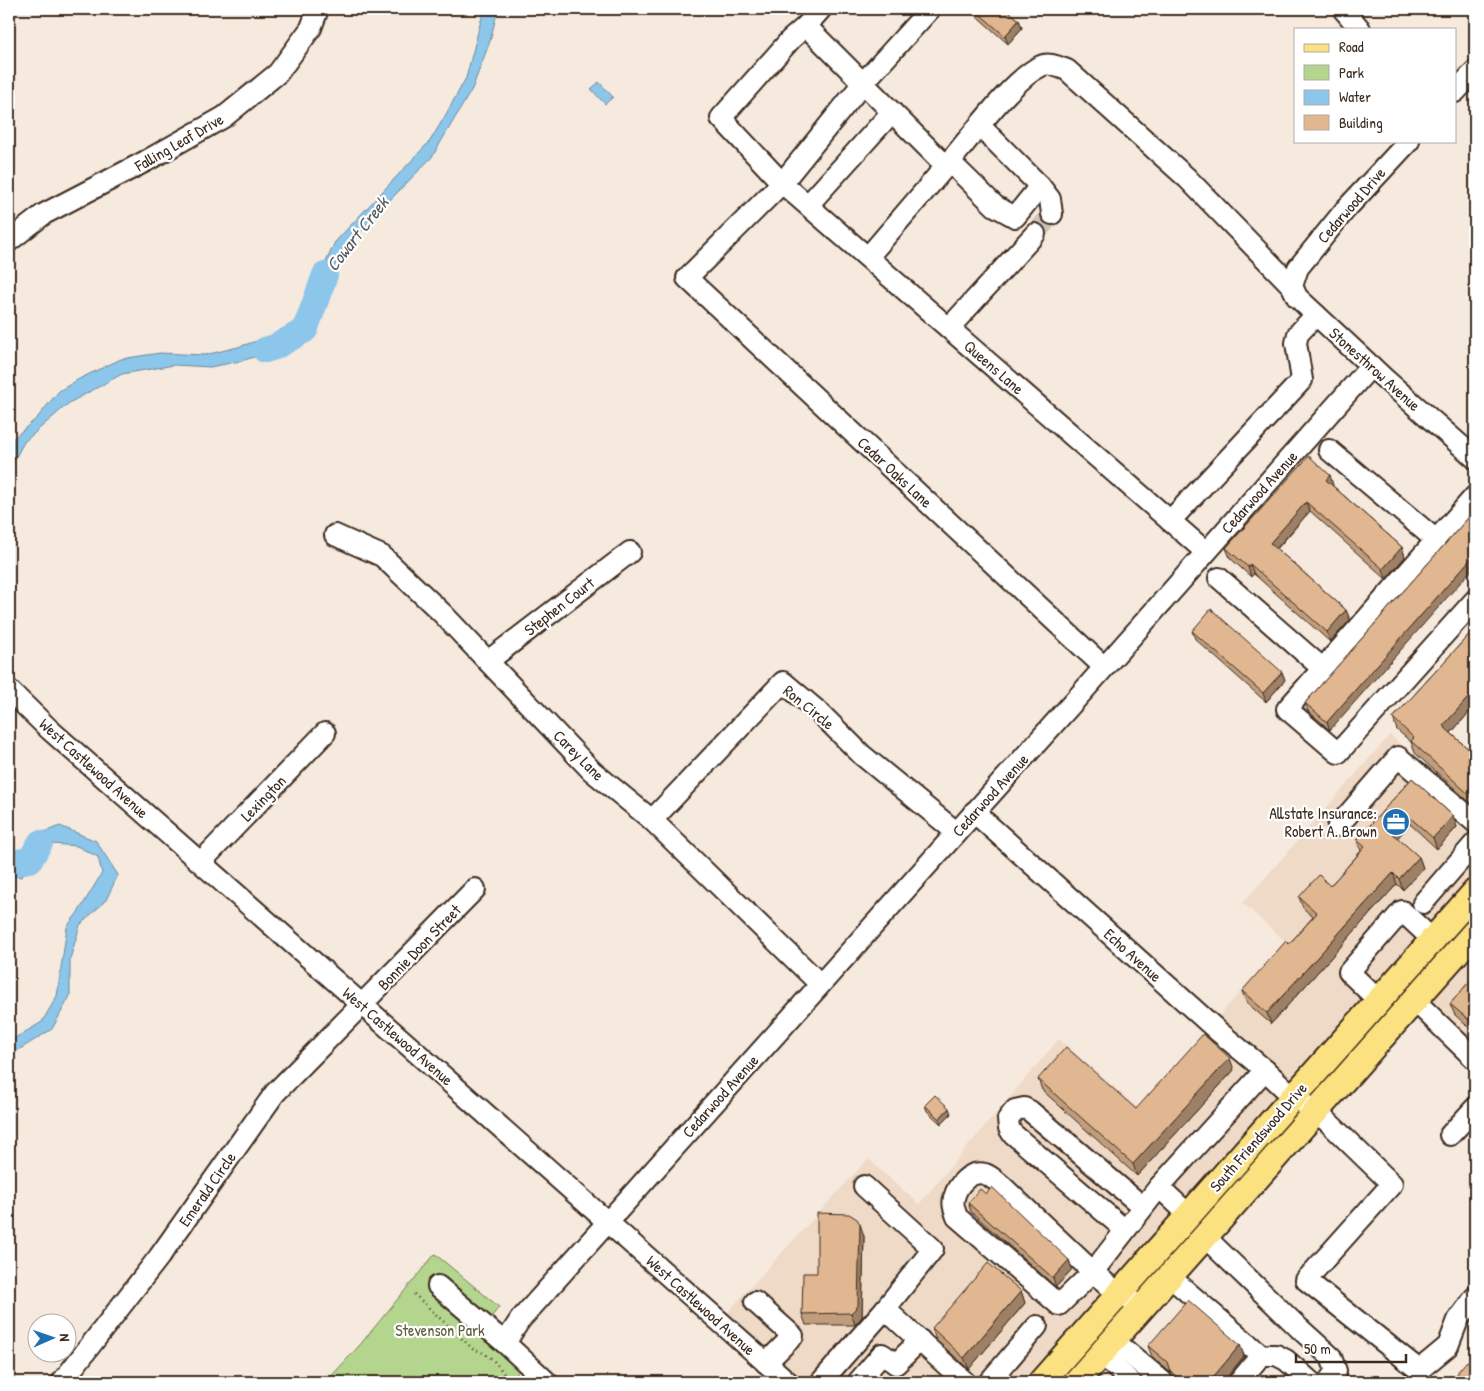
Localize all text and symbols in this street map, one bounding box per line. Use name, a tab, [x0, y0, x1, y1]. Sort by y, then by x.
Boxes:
legend	[1294, 28, 1456, 142]
text: Road	[1339, 36, 1364, 57]
text: Park	[1339, 62, 1364, 83]
text: Water	[1339, 86, 1371, 107]
street label: Falling Leaf Drive	[130, 107, 228, 177]
text: Building	[1339, 112, 1383, 133]
street label: Cedarwood Drive	[1312, 162, 1391, 248]
water label: Cowart Creek	[320, 190, 395, 277]
street label: Stonesthrow Avenue	[1325, 322, 1426, 416]
street label: Queens Lane	[959, 335, 1029, 400]
street label: Cedar Oaks Lane	[853, 432, 938, 513]
street label: Cedarwood Avenue	[1216, 445, 1303, 538]
street label: Stephen Court	[519, 571, 599, 640]
street label: Ron Circle	[779, 680, 840, 735]
street label: West Castlewood Avenue	[35, 713, 154, 823]
street label: Carey Lane	[549, 725, 610, 786]
street label: Cedarwood Avenue	[947, 748, 1034, 841]
street label: Lexington	[235, 770, 291, 826]
place label: Allstate Insurance: Robert A. Brown	[1269, 802, 1377, 842]
office icon: Allstate Insurance: Robert A. Brown	[1381, 807, 1411, 837]
street label: Bonnie Doon Street	[372, 899, 466, 995]
street label: Echo Avenue	[1099, 923, 1167, 987]
street label: West Castlewood Avenue	[338, 982, 458, 1091]
street label: Cedarwood Avenue	[677, 1049, 764, 1142]
street label: South Friendswood Drive	[1204, 1077, 1312, 1196]
street label: Emerald Circle	[173, 1147, 241, 1231]
street label: West Castlewood Avenue	[642, 1250, 761, 1360]
north arrow	[28, 1314, 78, 1364]
park label: Stevenson Park	[395, 1319, 485, 1341]
scale bar	[1296, 1331, 1406, 1363]
text: N	[56, 1333, 75, 1342]
text: 50 m	[1304, 1338, 1331, 1359]

